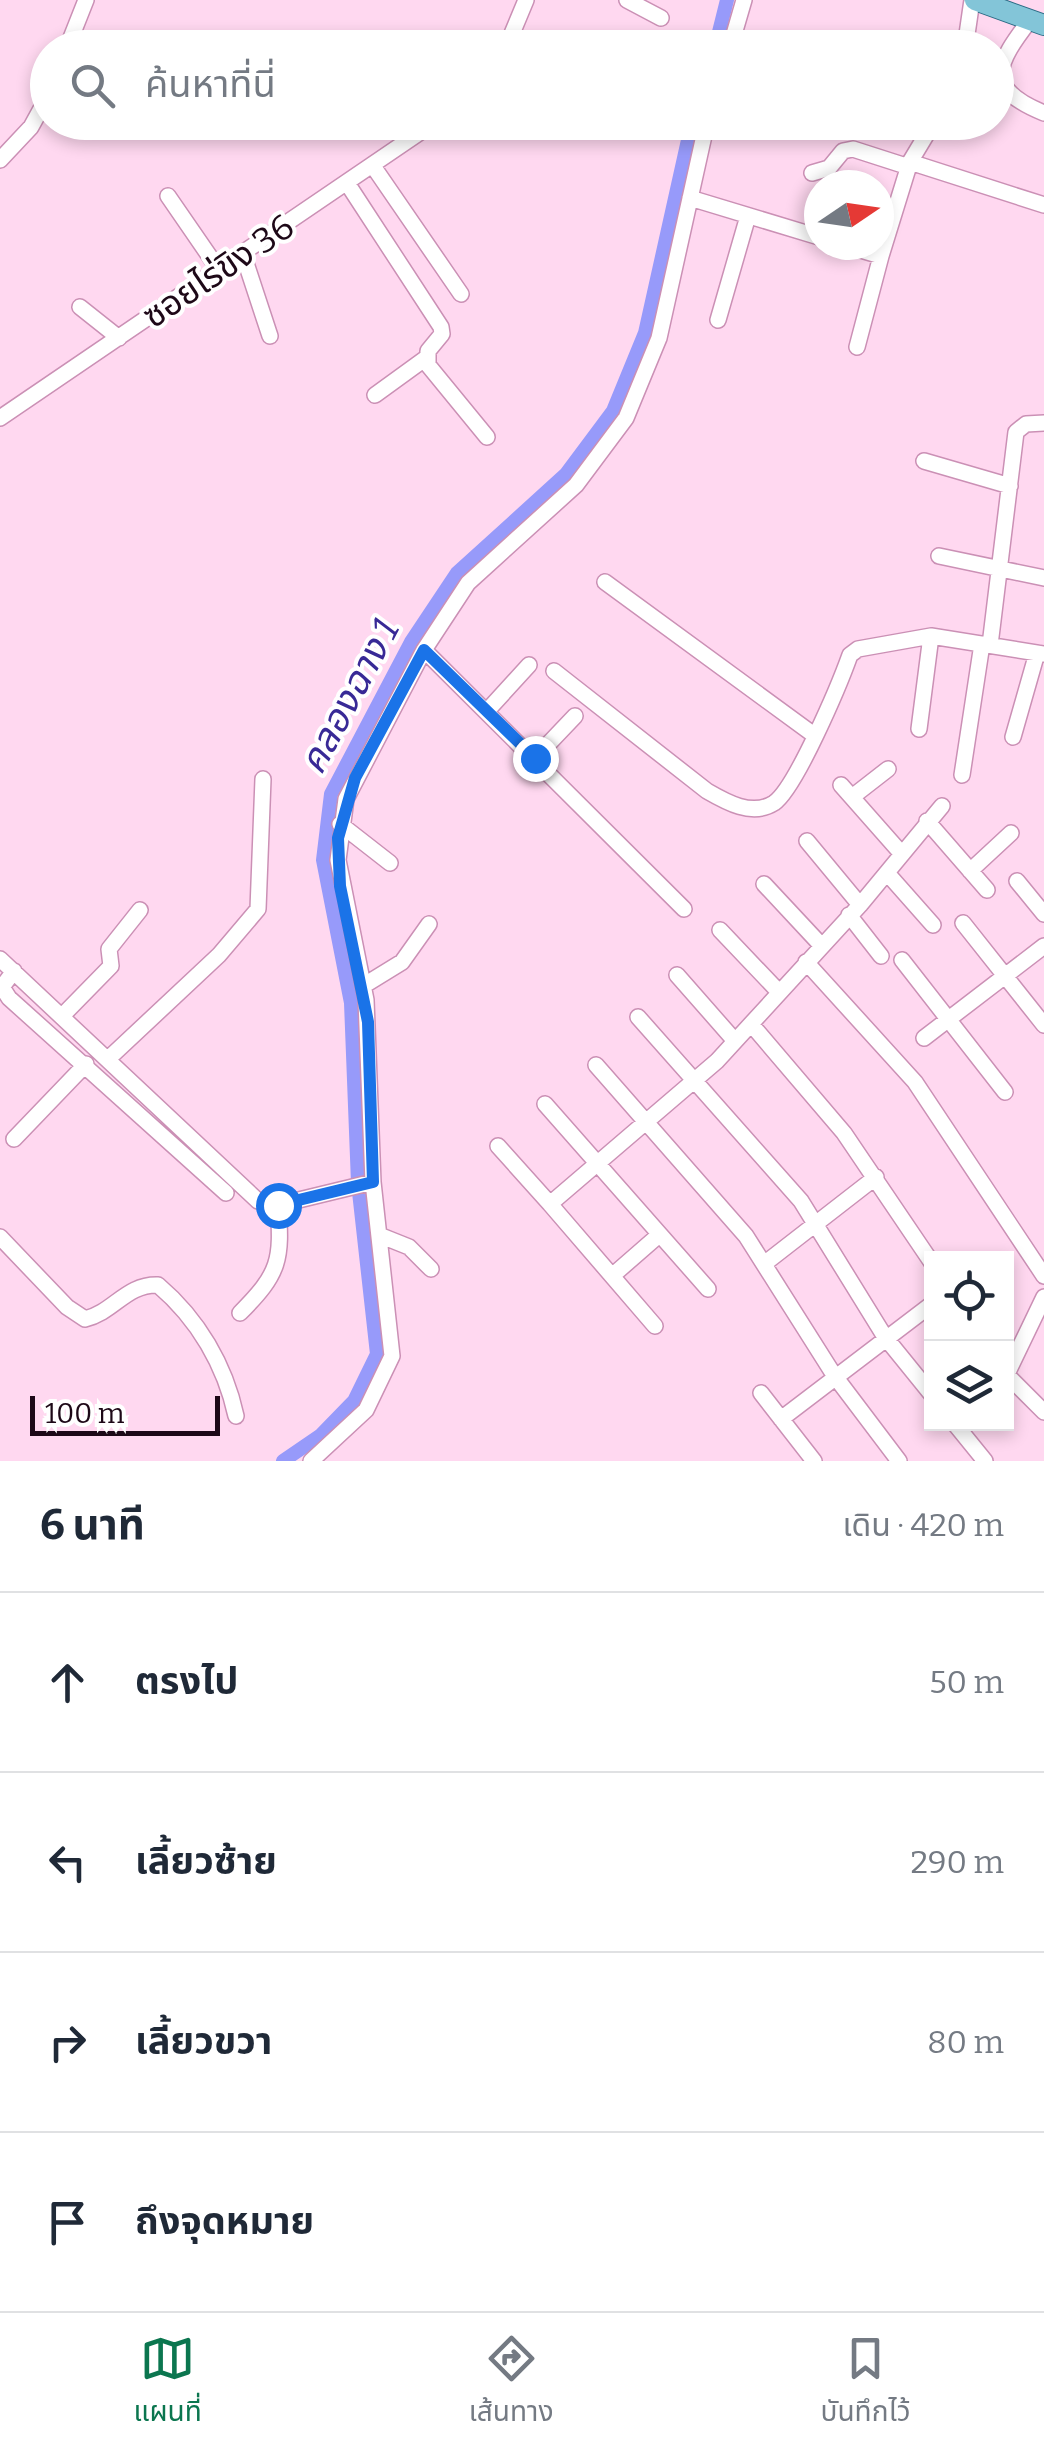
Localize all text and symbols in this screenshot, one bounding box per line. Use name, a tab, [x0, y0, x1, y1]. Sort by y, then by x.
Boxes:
search box	[30, 30, 1014, 140]
icon: search	[65, 58, 120, 113]
text: ค้นหาที่นี่	[145, 61, 276, 107]
north arrow	[804, 170, 894, 260]
street label: ซอยไร่ขิง 36	[134, 205, 302, 337]
water label: คลองฉาง 1	[289, 611, 409, 781]
route end	[513, 736, 559, 782]
route start	[256, 1183, 302, 1229]
map controls	[924, 1251, 1014, 1431]
button: locate	[924, 1251, 1014, 1341]
button: layers	[924, 1341, 1014, 1431]
scale bar	[30, 1391, 220, 1436]
text: 100 m	[45, 1397, 125, 1430]
text: 6 นาที	[40, 1500, 145, 1550]
text: เดิน · 420 m	[842, 1506, 1004, 1544]
icon: ahead	[40, 1655, 95, 1710]
text: ตรงไป	[135, 1658, 238, 1704]
text: 50 m	[929, 1663, 1004, 1701]
icon: left	[40, 1835, 95, 1890]
text: เลี้ยวซ้าย	[135, 1838, 277, 1884]
text: 290 m	[910, 1843, 1004, 1881]
icon: right	[40, 2015, 95, 2070]
text: เลี้ยวขวา	[135, 2018, 272, 2064]
text: 80 m	[927, 2023, 1004, 2061]
icon: arrive	[40, 2195, 95, 2250]
text: ถึงจุดหมาย	[135, 2198, 314, 2244]
tab: แผนที่	[134, 2331, 202, 2434]
tab: เส้นทาง	[469, 2331, 553, 2434]
tab: บันทึกไว้	[821, 2331, 910, 2434]

